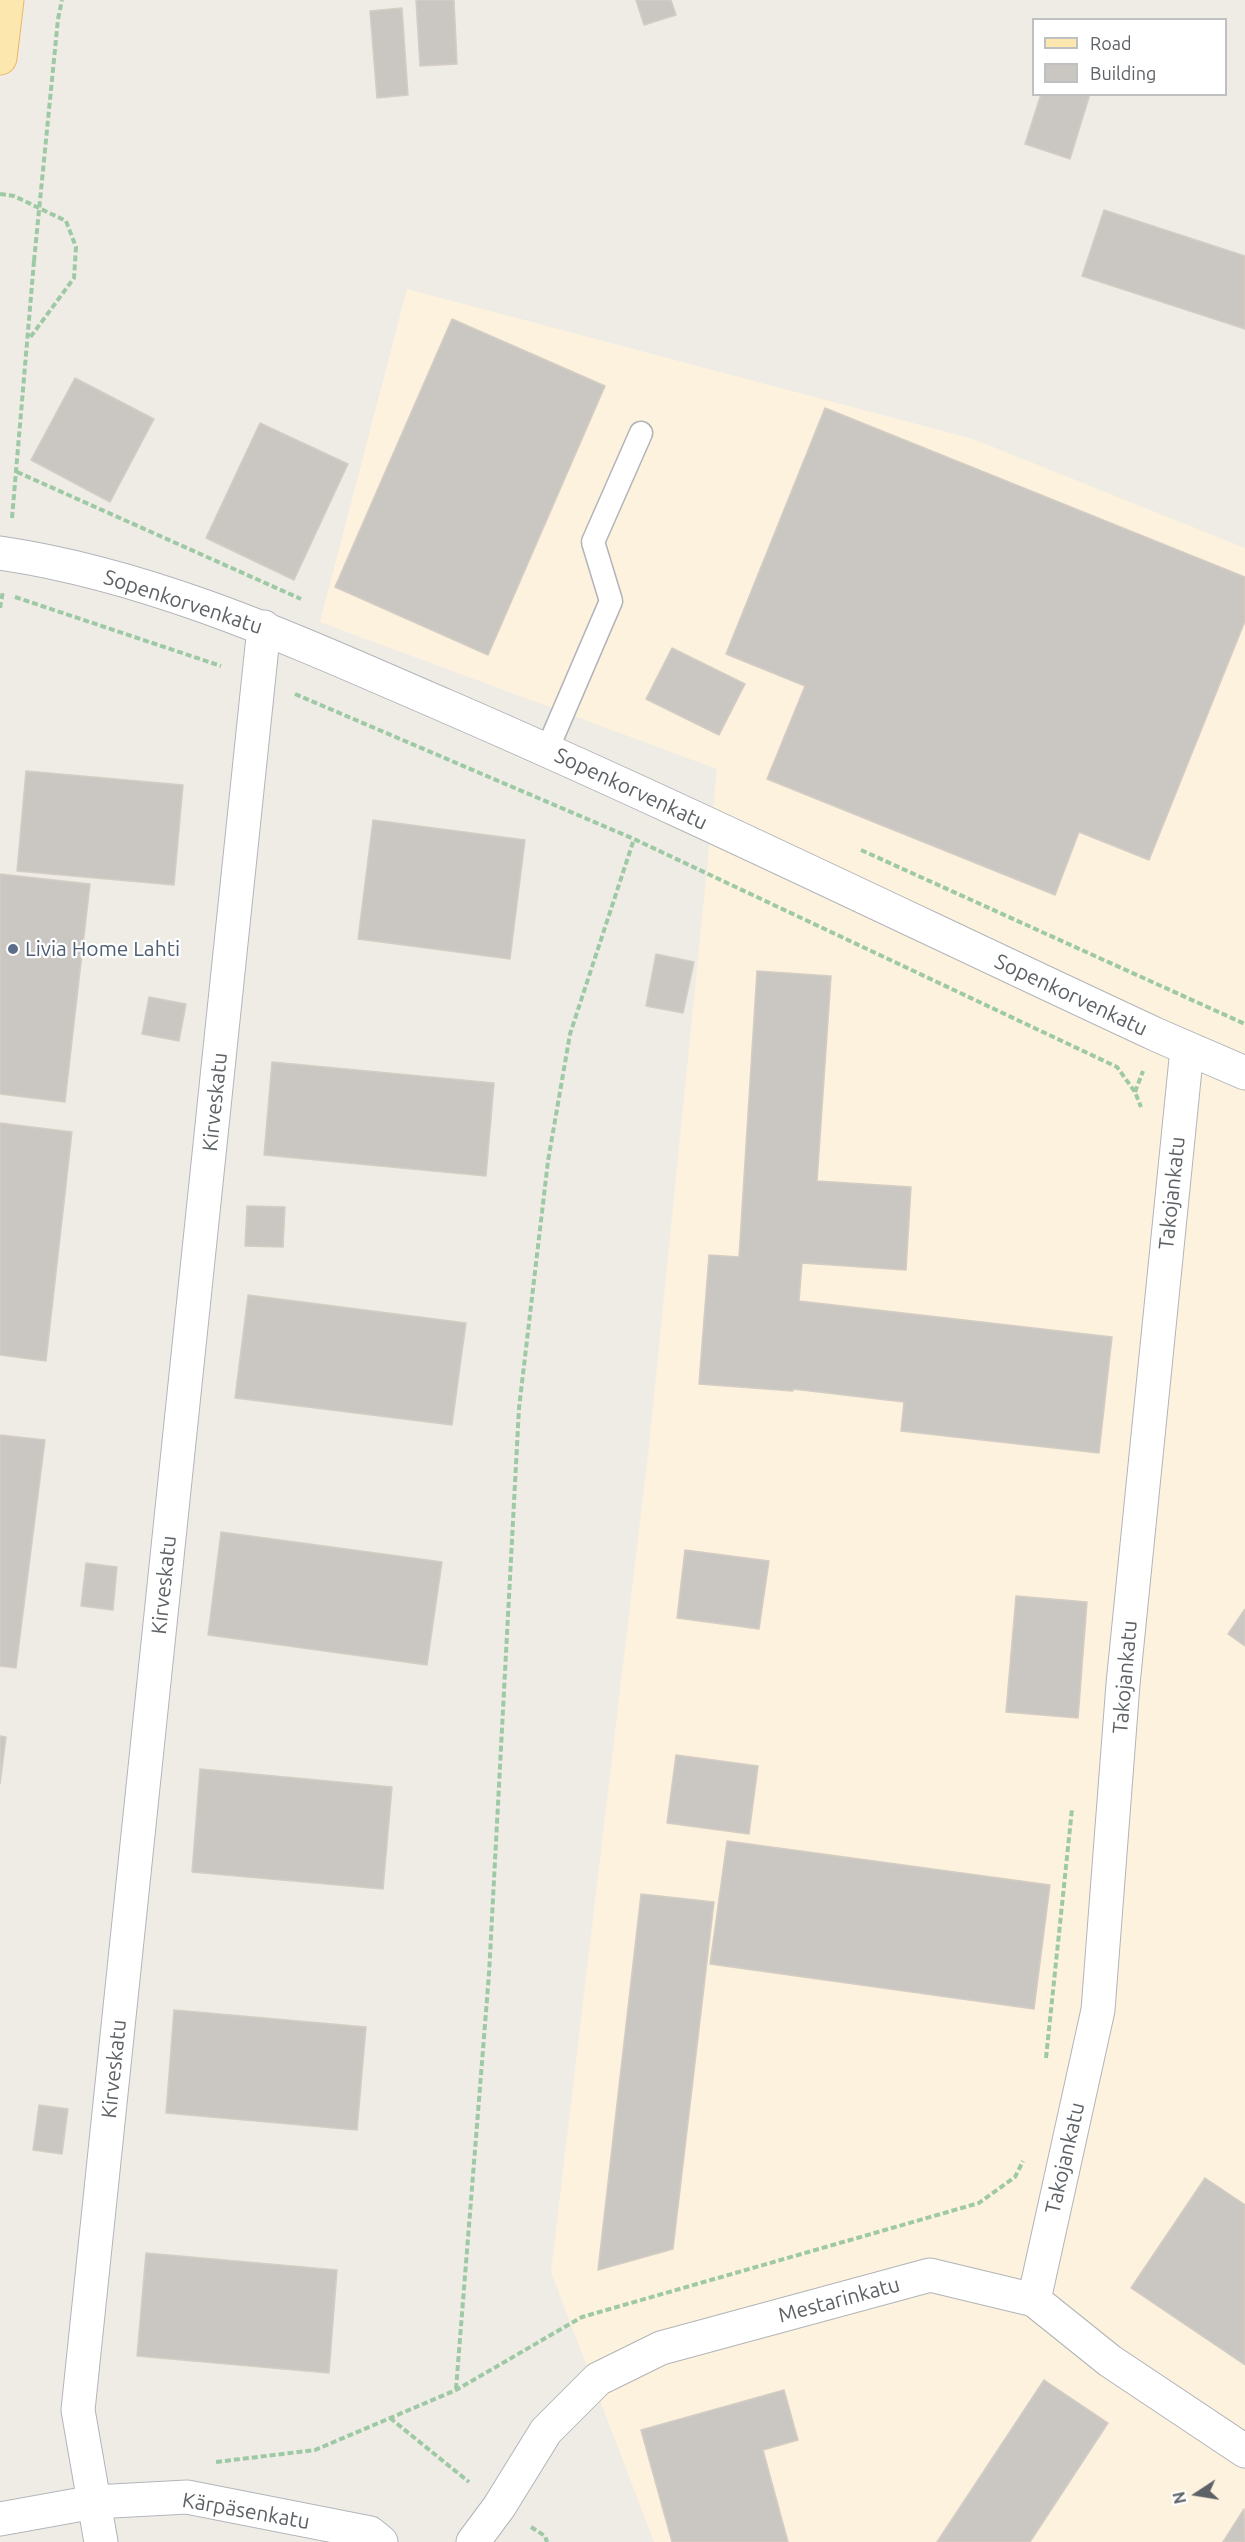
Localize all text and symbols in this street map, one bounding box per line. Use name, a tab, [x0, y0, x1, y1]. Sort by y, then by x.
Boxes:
legend	[1032, 18, 1227, 96]
text: Road	[1090, 33, 1132, 53]
text: Building	[1090, 63, 1156, 83]
street label: Sopenkorvenkatu	[100, 564, 266, 640]
street label: Sopenkorvenkatu	[551, 743, 711, 835]
place label: Livia Home Lahti	[25, 936, 180, 962]
marker: Livia Home Lahti	[6, 942, 20, 956]
street label: Sopenkorvenkatu	[991, 949, 1151, 1041]
street label: Kirveskatu	[197, 1051, 233, 1153]
street label: Takojankatu	[1154, 1135, 1190, 1251]
street label: Kirveskatu	[146, 1534, 182, 1636]
street label: Takojankatu	[1107, 1619, 1143, 1735]
street label: Kirveskatu	[96, 2018, 132, 2120]
street label: Takojankatu	[1040, 2100, 1090, 2216]
street label: Mestarinkatu	[776, 2272, 902, 2328]
north arrow	[1167, 2464, 1227, 2524]
street label: Kärpäsenkatu	[180, 2487, 312, 2535]
text: N	[1169, 2490, 1189, 2505]

